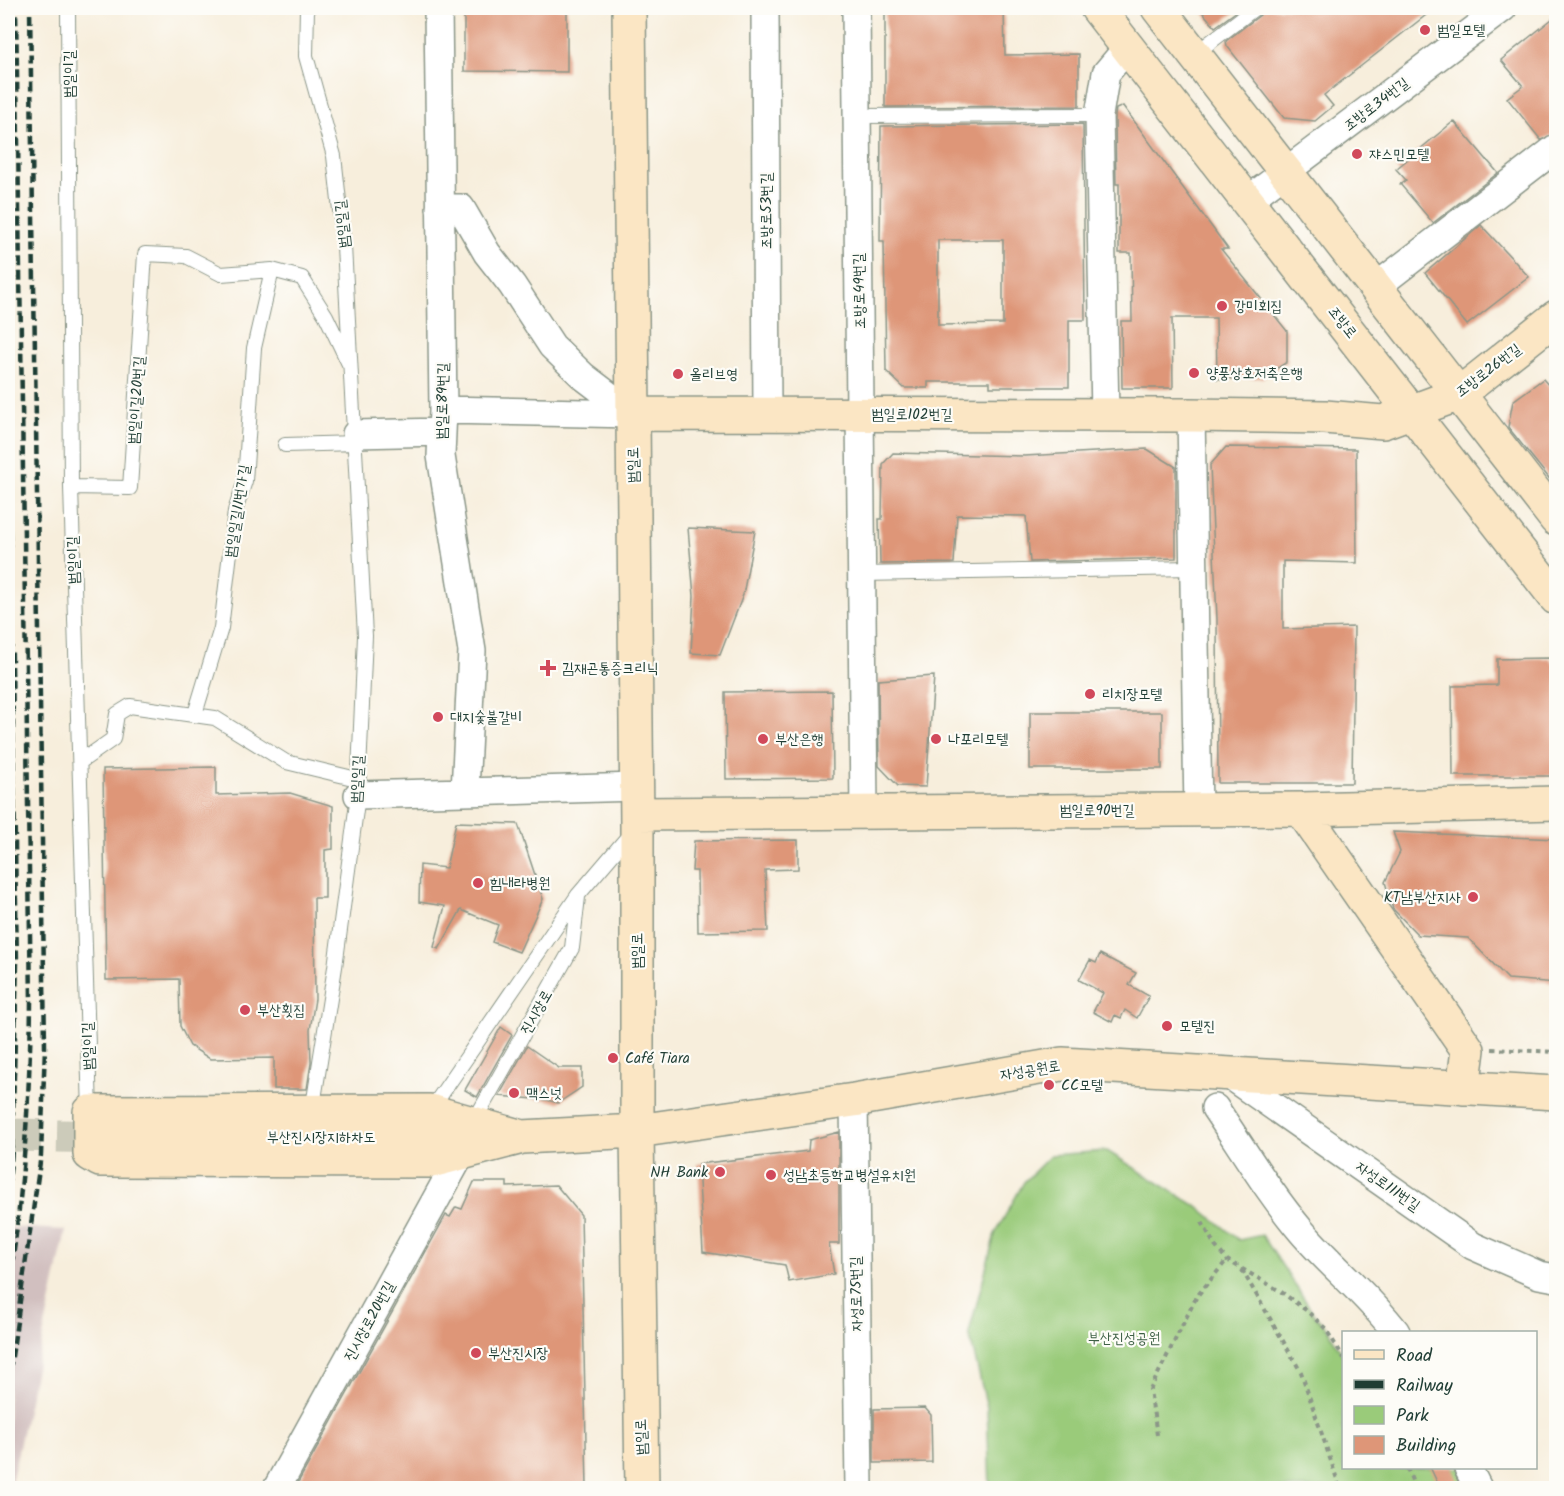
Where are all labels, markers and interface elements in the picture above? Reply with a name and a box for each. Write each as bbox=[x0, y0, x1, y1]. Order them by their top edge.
place label: 범일모텔 bbox=[1437, 19, 1485, 43]
marker: 범일모텔 bbox=[1418, 23, 1432, 37]
street label: 범일이길 bbox=[58, 50, 82, 98]
street label: 조방로34번길 bbox=[1339, 72, 1415, 138]
place label: 쟈스민모텔 bbox=[1369, 143, 1429, 167]
marker: 쟈스민모텔 bbox=[1350, 147, 1364, 161]
street label: 조방로53번길 bbox=[755, 173, 779, 249]
street label: 범일일길 bbox=[329, 199, 357, 249]
street label: 조방로49번길 bbox=[847, 253, 873, 329]
place label: 강미회집 bbox=[1234, 295, 1282, 319]
marker: 강미회집 bbox=[1215, 299, 1229, 313]
street label: 조방로 bbox=[1322, 301, 1363, 344]
street label: 조방로26번길 bbox=[1450, 338, 1527, 404]
street label: 범일이길20번길 bbox=[122, 355, 152, 445]
street label: 범일로89번길 bbox=[430, 362, 456, 440]
place label: 양풍상호저축은행 bbox=[1206, 362, 1303, 386]
place label: 올리브영 bbox=[690, 363, 738, 387]
marker: 양풍상호저축은행 bbox=[1187, 366, 1201, 380]
marker: 올리브영 bbox=[671, 367, 685, 381]
street label: 범일로102번길 bbox=[871, 403, 953, 427]
street label: 범일로 bbox=[622, 447, 646, 483]
street label: 범일일길11번가길 bbox=[219, 463, 257, 559]
street label: 범일이길 bbox=[61, 535, 87, 585]
place label: 김재곤통증크리닉 bbox=[562, 657, 659, 681]
marker: 김재곤통증크리닉 bbox=[539, 659, 557, 677]
place label: 리치장모텔 bbox=[1102, 683, 1162, 707]
marker: 리치장모텔 bbox=[1083, 687, 1097, 701]
place label: 대지숯불갈비 bbox=[450, 706, 522, 730]
marker: 대지숯불갈비 bbox=[431, 710, 445, 724]
place label: 부산은행 bbox=[775, 728, 823, 752]
place label: 나포리모텔 bbox=[948, 728, 1008, 752]
marker: 부산은행 bbox=[756, 732, 770, 746]
marker: 나포리모텔 bbox=[929, 732, 943, 746]
street label: 범일일길 bbox=[345, 754, 371, 804]
street label: 범일로90번길 bbox=[1059, 799, 1135, 823]
place label: 힘내라병원 bbox=[490, 872, 550, 896]
marker: 힘내라병원 bbox=[471, 876, 485, 890]
place label: KT남부산지사 bbox=[1384, 886, 1461, 910]
marker: KT남부산지사 bbox=[1466, 890, 1480, 904]
street label: 범일로 bbox=[626, 933, 650, 969]
street label: 진시장로 bbox=[514, 986, 559, 1039]
place label: 부산횟집 bbox=[257, 999, 305, 1023]
marker: 부산횟집 bbox=[238, 1003, 252, 1017]
place label: 모텔진 bbox=[1179, 1015, 1215, 1039]
marker: 모텔진 bbox=[1160, 1019, 1174, 1033]
street label: 범일이길 bbox=[76, 1021, 102, 1071]
place label: Café Tiara bbox=[625, 1047, 690, 1071]
marker: Café Tiara bbox=[606, 1051, 620, 1065]
street label: 자성공원로 bbox=[998, 1054, 1062, 1088]
place label: CC모텔 bbox=[1061, 1074, 1103, 1098]
marker: CC모텔 bbox=[1042, 1078, 1056, 1092]
place label: 맥스넛 bbox=[526, 1082, 562, 1106]
marker: 맥스넛 bbox=[507, 1086, 521, 1100]
street label: 부산진시장지하차도 bbox=[267, 1126, 375, 1150]
street label: 자성로111번길 bbox=[1350, 1156, 1425, 1218]
place label: NH Bank bbox=[650, 1161, 709, 1185]
place label: 성남초등학교병설유치원 bbox=[783, 1164, 916, 1188]
marker: NH Bank bbox=[713, 1165, 727, 1179]
marker: 성남초등학교병설유치원 bbox=[764, 1168, 778, 1182]
street label: 자성로75번길 bbox=[844, 1256, 870, 1332]
street label: 진시장로20번길 bbox=[338, 1277, 402, 1366]
park label: 부산진성공원 bbox=[1088, 1327, 1160, 1351]
legend bbox=[1342, 1331, 1537, 1469]
place label: 부산진시장 bbox=[488, 1342, 548, 1366]
text: Road bbox=[1396, 1342, 1433, 1371]
marker: 부산진시장 bbox=[469, 1346, 483, 1360]
text: Railway bbox=[1396, 1372, 1453, 1401]
text: Park bbox=[1396, 1402, 1429, 1431]
street label: 범일로 bbox=[629, 1418, 655, 1455]
text: Building bbox=[1396, 1432, 1456, 1461]

